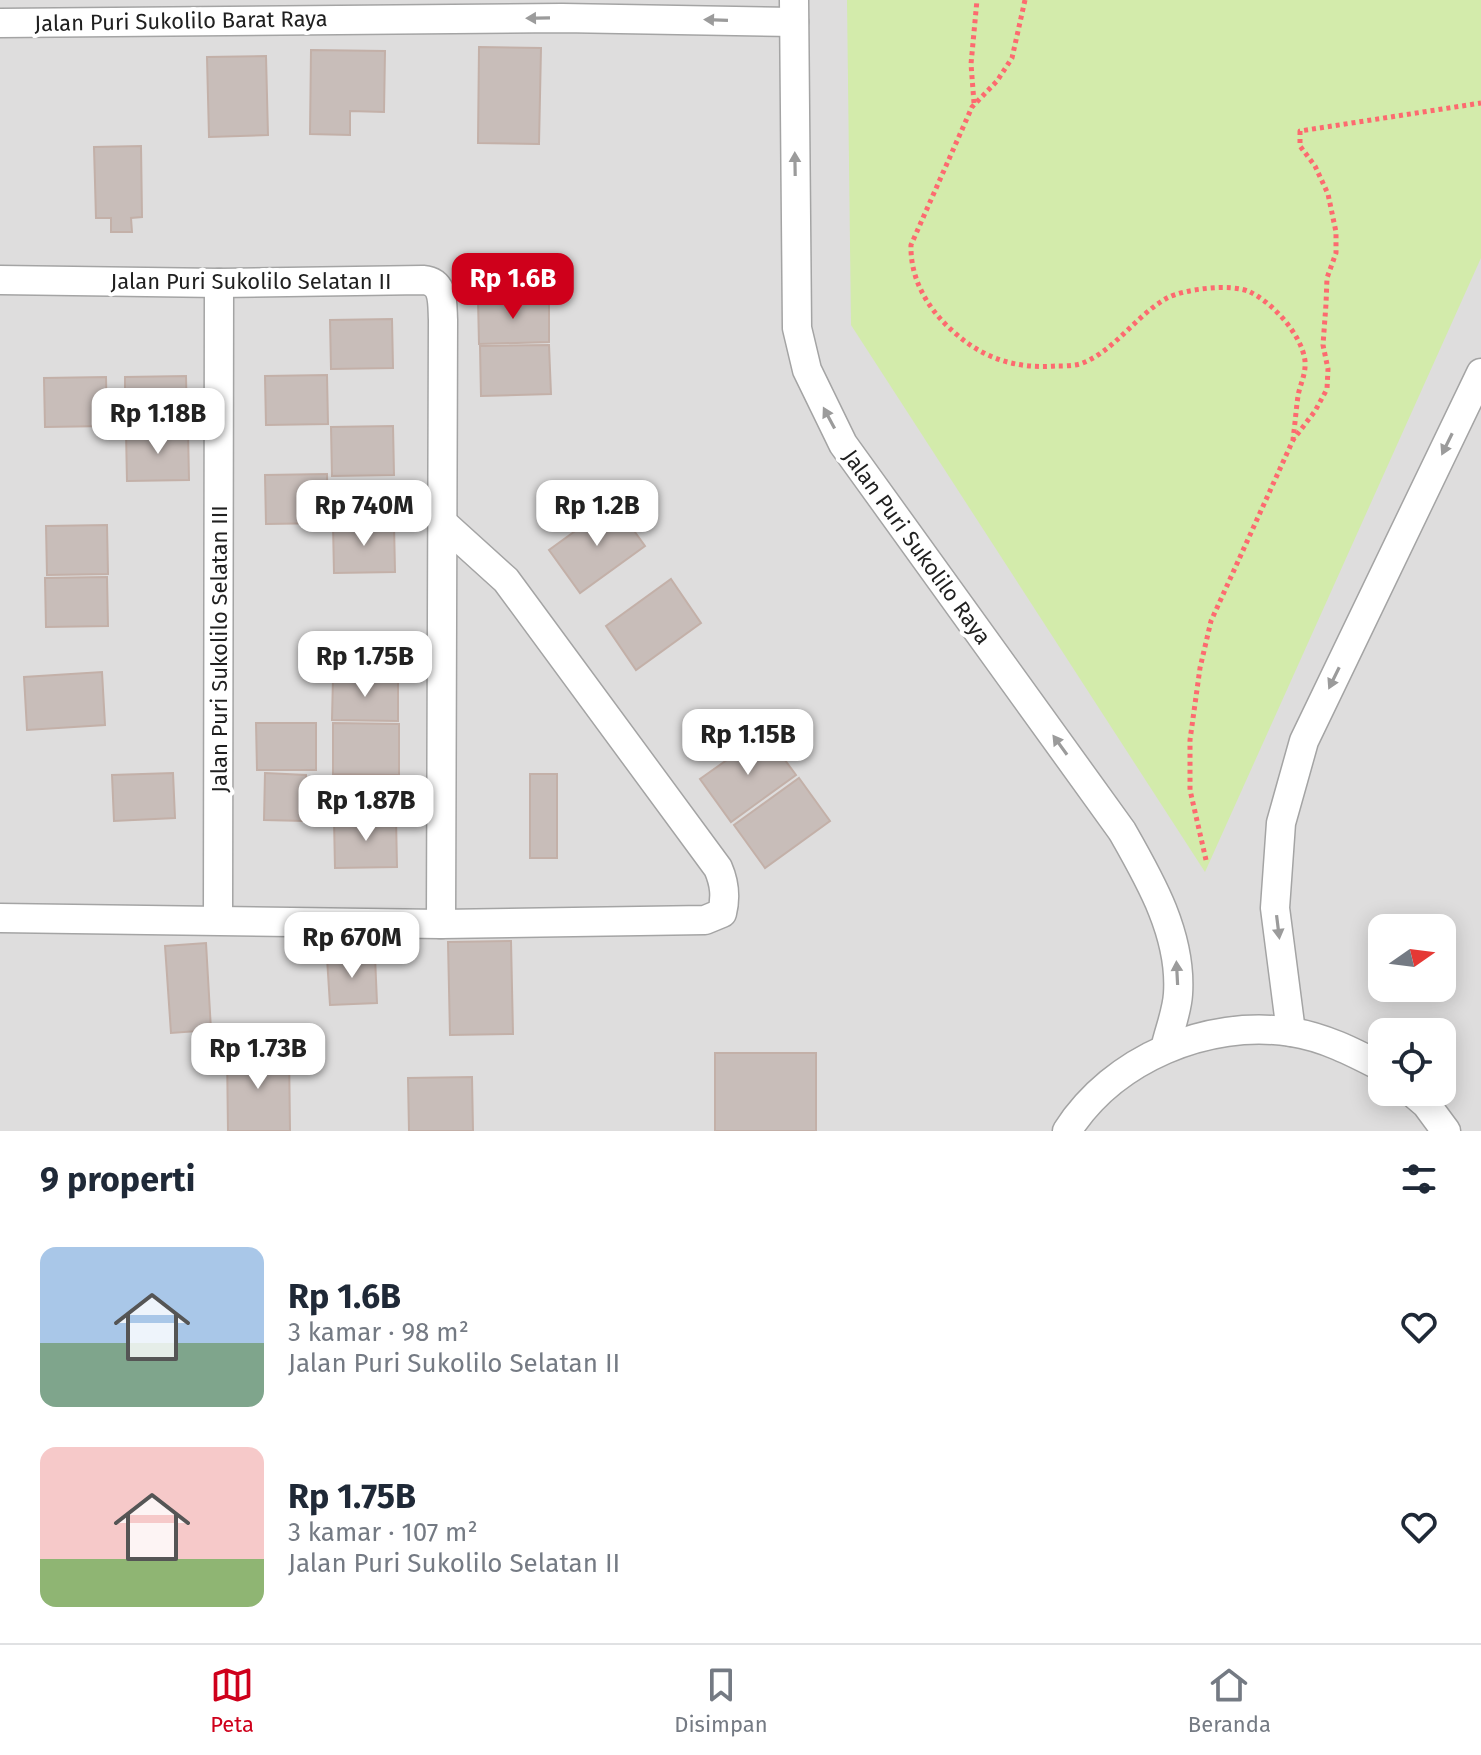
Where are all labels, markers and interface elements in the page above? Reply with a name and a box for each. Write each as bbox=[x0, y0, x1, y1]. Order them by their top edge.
street label: Jalan Puri Sukolilo Barat Raya bbox=[34, 5, 328, 37]
one-way arrow bbox=[525, 12, 550, 24]
one-way arrow bbox=[703, 13, 728, 26]
one-way arrow bbox=[789, 151, 801, 176]
pin: Rp 1.6B bbox=[439, 253, 587, 321]
text: Rp 1.6B bbox=[470, 263, 556, 294]
street label: Jalan Puri Sukolilo Selatan II bbox=[110, 268, 392, 295]
pin: Rp 1.18B bbox=[75, 388, 241, 456]
text: Rp 1.18B bbox=[110, 398, 206, 429]
one-way arrow bbox=[822, 407, 836, 430]
one-way arrow bbox=[1440, 432, 1454, 455]
street label: Jalan Puri Sukolilo Raya bbox=[837, 444, 997, 650]
pin: Rp 740M bbox=[290, 480, 438, 548]
pin: Rp 1.2B bbox=[523, 480, 671, 548]
text: Rp 740M bbox=[314, 490, 414, 521]
text: Rp 1.2B bbox=[554, 490, 640, 521]
street label: Jalan Puri Sukolilo Selatan III bbox=[206, 505, 233, 793]
pin: Rp 1.75B bbox=[282, 631, 448, 699]
text: Rp 1.75B bbox=[316, 641, 414, 672]
one-way arrow bbox=[1327, 666, 1341, 689]
pin: Rp 1.15B bbox=[665, 709, 831, 777]
text: Rp 1.15B bbox=[700, 719, 796, 750]
one-way arrow bbox=[1053, 734, 1068, 755]
pin: Rp 1.87B bbox=[283, 775, 449, 843]
text: Rp 1.87B bbox=[317, 785, 415, 816]
pin: Rp 670M bbox=[278, 912, 426, 980]
north arrow bbox=[1368, 914, 1456, 1002]
map controls bbox=[1368, 914, 1456, 1106]
one-way arrow bbox=[1272, 915, 1285, 940]
text: Rp 670M bbox=[302, 922, 402, 953]
one-way arrow bbox=[1170, 960, 1183, 985]
button: locate bbox=[1368, 1018, 1456, 1106]
pin: Rp 1.73B bbox=[175, 1023, 341, 1091]
text: Rp 1.73B bbox=[209, 1033, 307, 1064]
icon: filters bbox=[1397, 1157, 1441, 1201]
text: 9 properti bbox=[40, 1159, 195, 1200]
text: Rp 1.6B bbox=[288, 1276, 401, 1317]
icon: home bbox=[104, 1279, 200, 1375]
icon: heart bbox=[1397, 1305, 1441, 1349]
text: 3 kamar · 98 m² bbox=[288, 1317, 469, 1348]
text: Jalan Puri Sukolilo Selatan II bbox=[288, 1348, 620, 1379]
text: Rp 1.75B bbox=[288, 1476, 416, 1517]
icon: home bbox=[104, 1479, 200, 1575]
icon: heart bbox=[1397, 1505, 1441, 1549]
text: 3 kamar · 107 m² bbox=[288, 1517, 478, 1548]
text: Jalan Puri Sukolilo Selatan II bbox=[288, 1548, 620, 1579]
tab: Peta bbox=[210, 1663, 254, 1738]
tab: Disimpan bbox=[674, 1663, 768, 1738]
tab: Beranda bbox=[1188, 1663, 1271, 1738]

